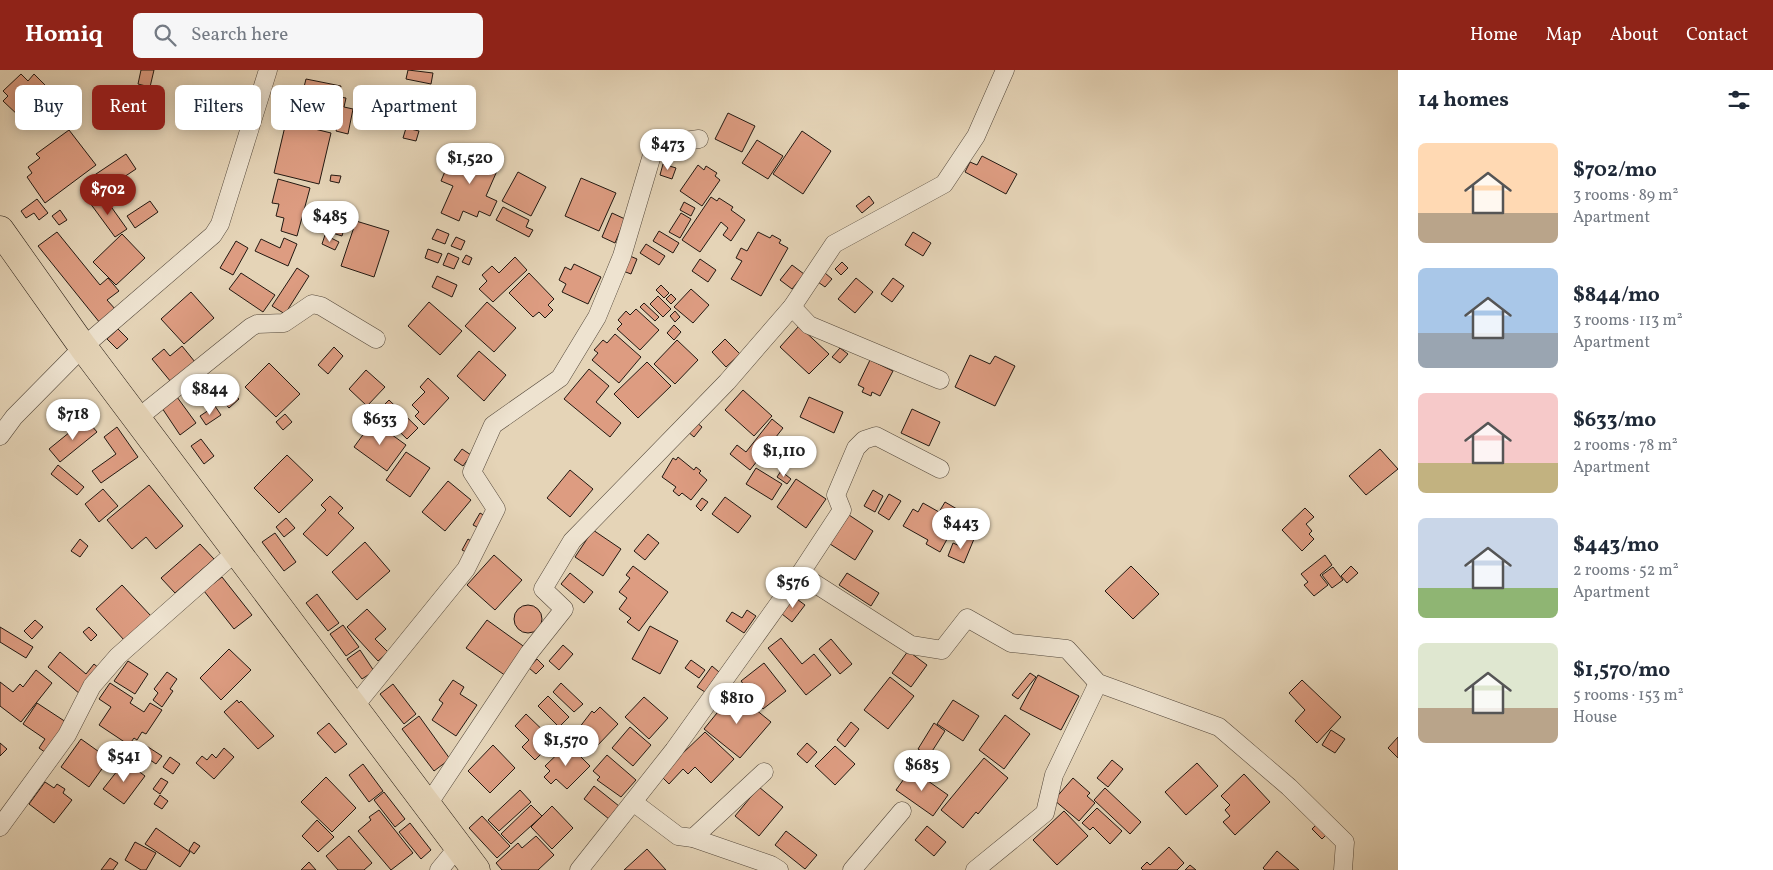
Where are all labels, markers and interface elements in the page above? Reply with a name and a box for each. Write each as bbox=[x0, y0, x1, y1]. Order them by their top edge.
search box bbox=[133, 13, 483, 58]
text: Homiq bbox=[25, 18, 103, 52]
icon: search bbox=[151, 21, 179, 49]
text: Search here bbox=[191, 22, 288, 48]
text: Home bbox=[1470, 23, 1518, 48]
text: Map bbox=[1546, 23, 1582, 48]
text: About bbox=[1610, 23, 1658, 48]
text: Contact bbox=[1686, 23, 1748, 48]
chip: Buy bbox=[15, 85, 82, 130]
chip: Rent bbox=[92, 85, 165, 130]
chip: Filters bbox=[175, 85, 261, 130]
chip: New bbox=[271, 85, 343, 130]
chip: Apartment bbox=[353, 85, 476, 130]
text: 14 homes bbox=[1418, 86, 1509, 115]
icon: filters bbox=[1725, 86, 1753, 114]
pin: $473 bbox=[638, 128, 698, 171]
text: $473 bbox=[651, 134, 685, 156]
pin: $1,520 bbox=[429, 142, 511, 185]
text: $1,520 bbox=[447, 148, 493, 170]
text: $702/mo bbox=[1573, 156, 1657, 185]
icon: home bbox=[1458, 163, 1518, 223]
pin: $702 bbox=[78, 174, 138, 216]
text: $702 bbox=[91, 179, 125, 201]
text: 3 rooms · 89 m² bbox=[1573, 185, 1678, 207]
pin: $485 bbox=[300, 200, 360, 243]
text: $485 bbox=[313, 206, 347, 228]
text: Apartment bbox=[1573, 207, 1650, 229]
text: $844/mo bbox=[1573, 281, 1660, 310]
icon: home bbox=[1458, 288, 1518, 348]
text: 3 rooms · 113 m² bbox=[1573, 310, 1683, 332]
text: Apartment bbox=[1573, 332, 1650, 354]
pin: $844 bbox=[180, 374, 240, 416]
text: $844 bbox=[192, 379, 228, 401]
pin: $718 bbox=[43, 398, 103, 441]
text: $718 bbox=[57, 404, 89, 426]
pin: $633 bbox=[350, 404, 410, 446]
text: $633/mo bbox=[1573, 406, 1656, 435]
text: $633 bbox=[363, 409, 397, 431]
icon: home bbox=[1458, 413, 1518, 473]
text: 2 rooms · 78 m² bbox=[1573, 435, 1678, 457]
pin: $1,110 bbox=[743, 436, 825, 478]
text: $1,110 bbox=[763, 441, 805, 463]
text: Apartment bbox=[1573, 457, 1650, 479]
pin: $443 bbox=[931, 508, 991, 550]
text: $443 bbox=[943, 513, 979, 535]
text: $443/mo bbox=[1573, 531, 1659, 560]
icon: home bbox=[1458, 538, 1518, 598]
text: 2 rooms · 52 m² bbox=[1573, 560, 1679, 582]
pin: $576 bbox=[763, 566, 823, 609]
text: $576 bbox=[777, 572, 809, 594]
text: Apartment bbox=[1573, 582, 1650, 604]
text: $1,570/mo bbox=[1573, 656, 1670, 685]
icon: home bbox=[1458, 663, 1518, 723]
pin: $810 bbox=[707, 682, 767, 725]
text: 5 rooms · 153 m² bbox=[1573, 685, 1684, 707]
text: $810 bbox=[720, 688, 754, 710]
text: House bbox=[1573, 707, 1617, 729]
pin: $1,570 bbox=[525, 724, 607, 767]
text: $1,570 bbox=[544, 730, 588, 752]
pin: $541 bbox=[94, 740, 154, 783]
text: $541 bbox=[108, 746, 140, 768]
pin: $685 bbox=[892, 750, 952, 792]
text: $685 bbox=[905, 755, 939, 777]

